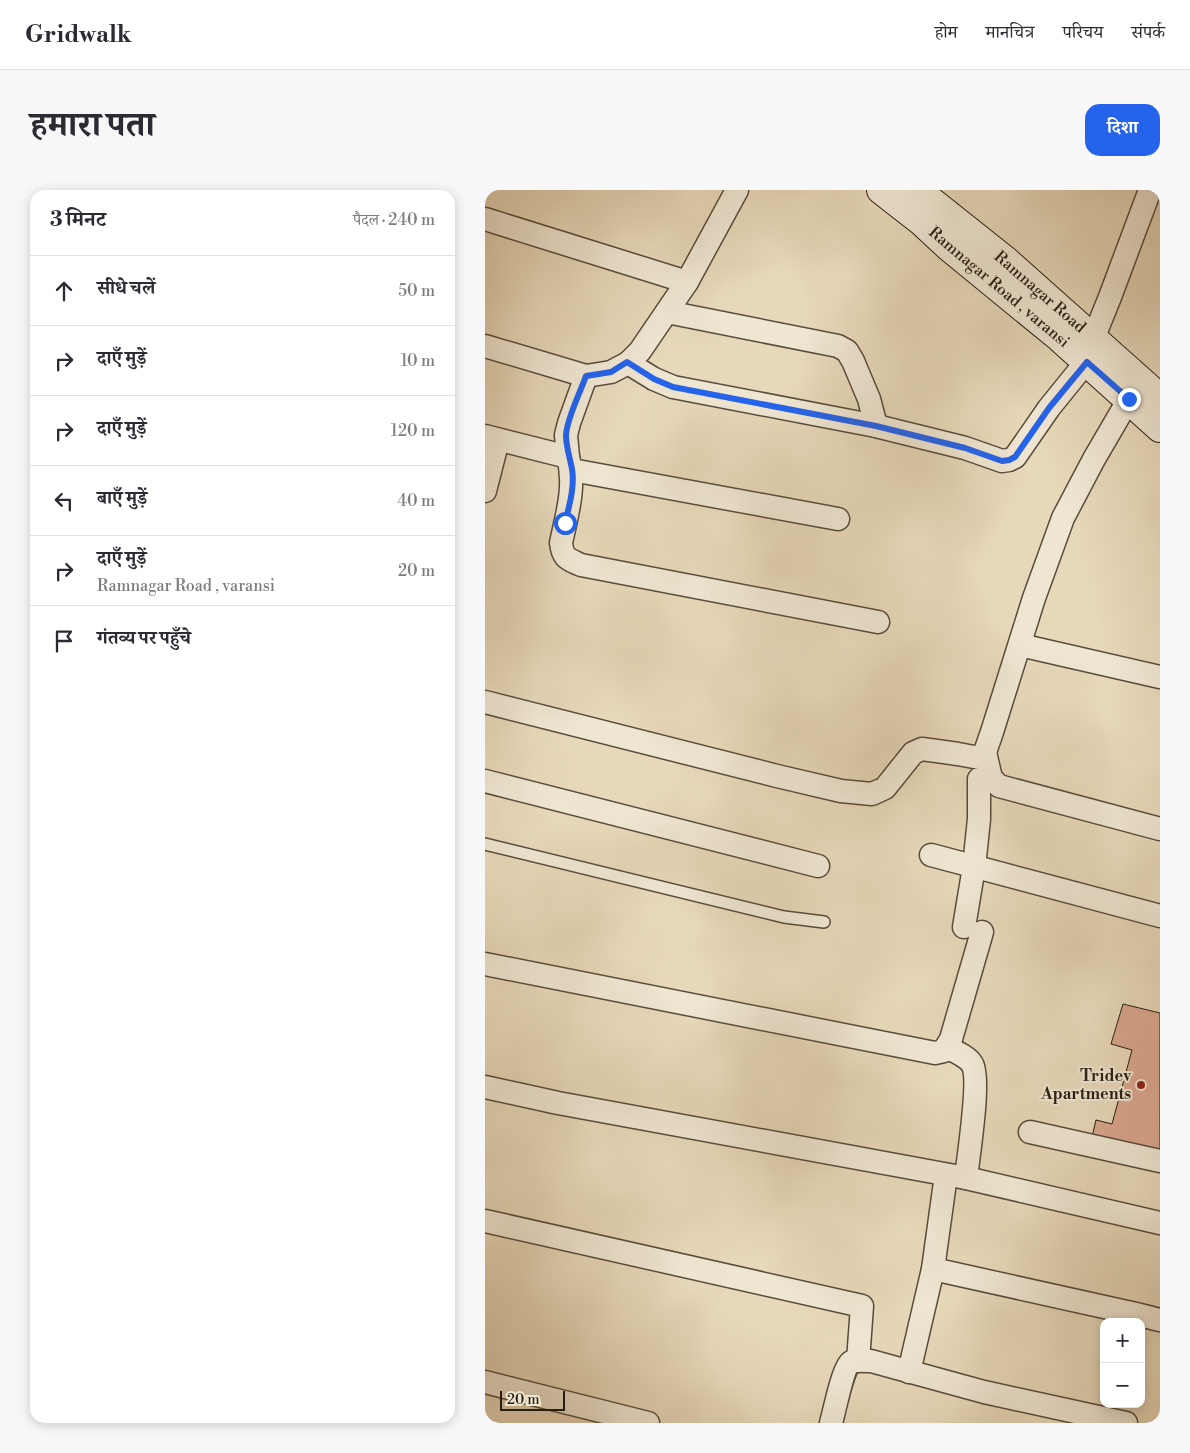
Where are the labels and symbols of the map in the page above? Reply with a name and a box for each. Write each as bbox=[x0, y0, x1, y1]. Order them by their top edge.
street label: Ramnagar Road , varansi bbox=[925, 222, 1073, 352]
street label: Ramnagar Road bbox=[990, 247, 1090, 337]
route end bbox=[1118, 388, 1141, 411]
route start bbox=[554, 512, 577, 535]
place label: Tridev Apartments bbox=[1040, 1066, 1132, 1104]
marker: Tridev Apartments bbox=[1135, 1079, 1147, 1091]
scale bar bbox=[500, 1388, 565, 1411]

